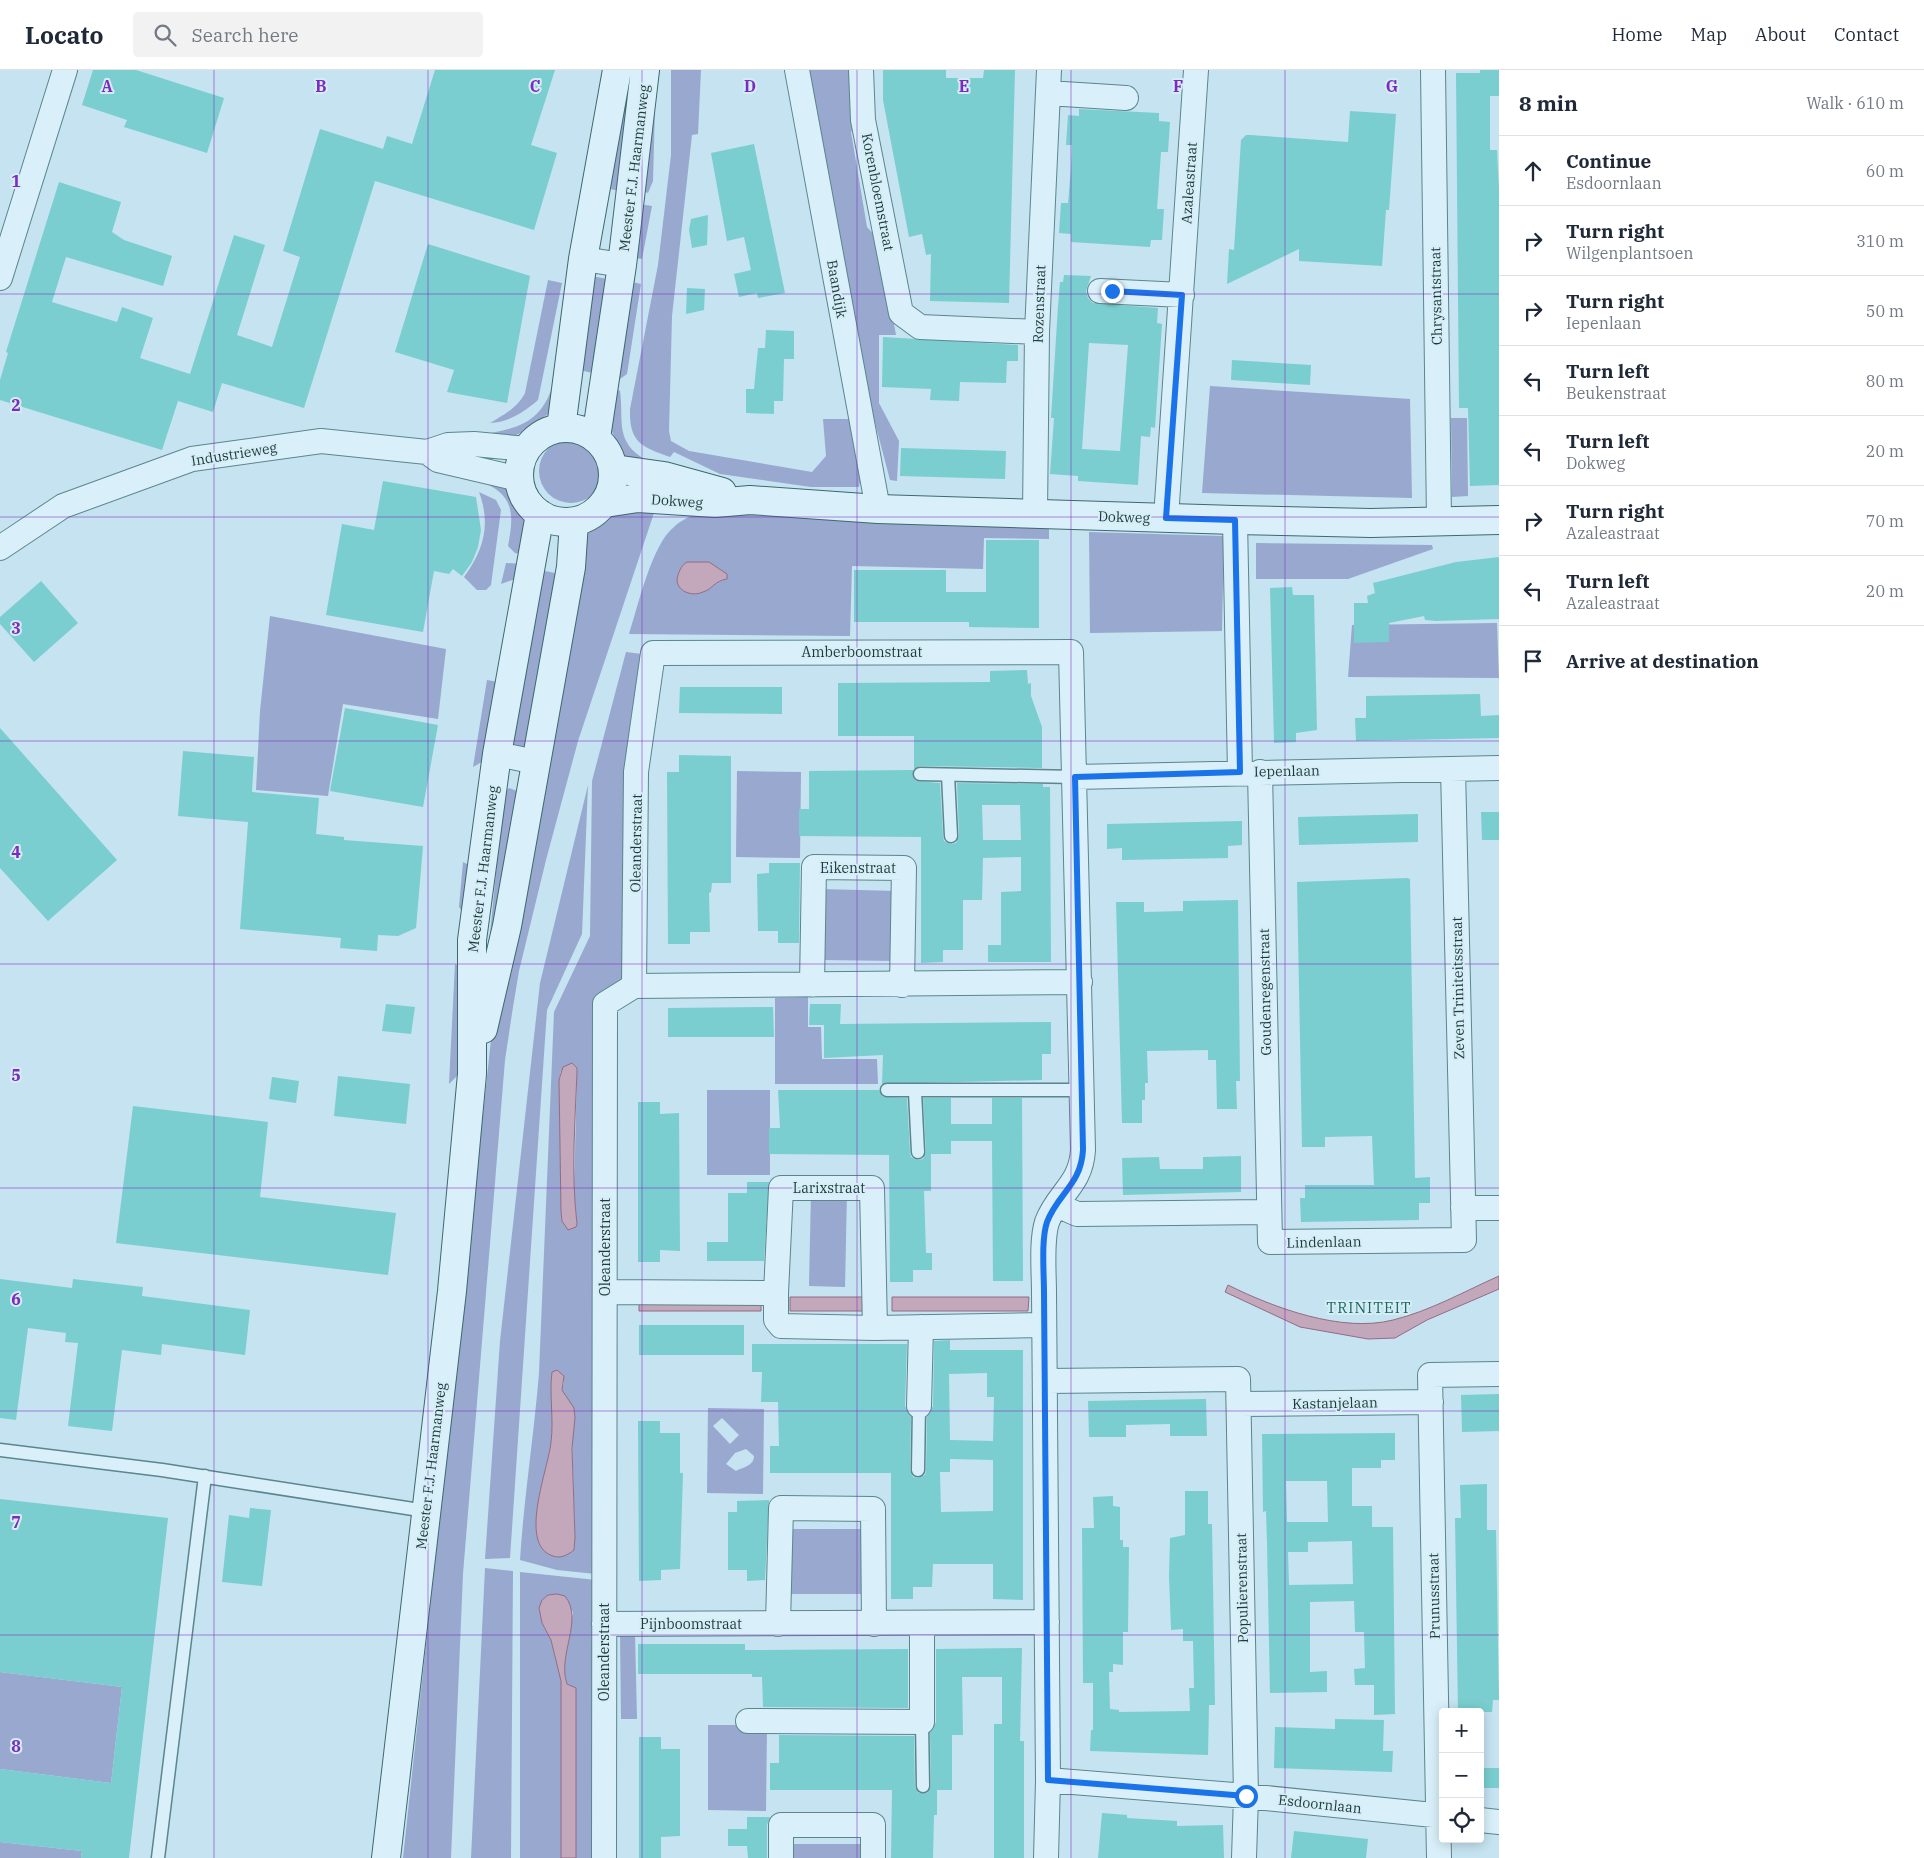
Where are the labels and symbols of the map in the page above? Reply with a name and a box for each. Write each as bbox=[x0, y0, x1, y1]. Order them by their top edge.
text: A bbox=[101, 76, 113, 96]
text: B bbox=[315, 76, 327, 96]
text: C bbox=[530, 76, 540, 96]
text: D bbox=[744, 76, 756, 96]
text: E bbox=[959, 76, 969, 96]
text: F bbox=[1173, 76, 1183, 96]
text: G bbox=[1386, 76, 1398, 96]
street label: Meester F.J. Haarmanweg bbox=[615, 83, 653, 252]
street label: Korenbloemstraat bbox=[858, 132, 898, 252]
street label: Azaleastraat bbox=[1177, 141, 1201, 225]
text: 1 bbox=[11, 171, 21, 191]
street label: Chrysantstraat bbox=[1426, 247, 1446, 345]
street label: Baandijk bbox=[823, 258, 851, 320]
street label: Rozenstraat bbox=[1029, 264, 1049, 343]
route end bbox=[1101, 280, 1124, 303]
text: 2 bbox=[11, 395, 21, 415]
street label: Industrieweg bbox=[190, 438, 279, 470]
street label: Dokweg bbox=[651, 490, 704, 512]
street label: Dokweg bbox=[1098, 507, 1151, 527]
text: 3 bbox=[11, 618, 21, 638]
street label: Amberboomstraat bbox=[802, 643, 923, 661]
street label: Iepenlaan bbox=[1254, 761, 1320, 781]
street label: Meester F.J. Haarmanweg bbox=[464, 784, 502, 953]
street label: Oleanderstraat bbox=[626, 793, 646, 892]
text: 4 bbox=[11, 842, 21, 862]
street label: Eikenstraat bbox=[820, 859, 896, 877]
street label: Zeven Triniteitsstraat bbox=[1448, 916, 1468, 1060]
street label: Goudenregenstraat bbox=[1255, 928, 1275, 1056]
text: 5 bbox=[11, 1065, 21, 1085]
street label: Larixstraat bbox=[793, 1179, 865, 1197]
street label: Oleanderstraat bbox=[596, 1198, 614, 1296]
street label: Lindenlaan bbox=[1286, 1232, 1362, 1252]
text: 6 bbox=[11, 1289, 21, 1309]
district label: TRINITEIT bbox=[1326, 1298, 1412, 1317]
street label: Meester F.J. Haarmanweg bbox=[412, 1381, 450, 1550]
street label: Kastanjelaan bbox=[1292, 1393, 1378, 1413]
text: 7 bbox=[11, 1512, 21, 1532]
street label: Populierenstraat bbox=[1232, 1533, 1252, 1643]
street label: Prunusstraat bbox=[1424, 1553, 1444, 1639]
street label: Oleanderstraat bbox=[595, 1603, 613, 1701]
street label: Pijnboomstraat bbox=[640, 1615, 742, 1633]
text: 8 bbox=[11, 1736, 21, 1756]
route start bbox=[1235, 1785, 1258, 1808]
street label: Esdoornlaan bbox=[1277, 1791, 1363, 1817]

